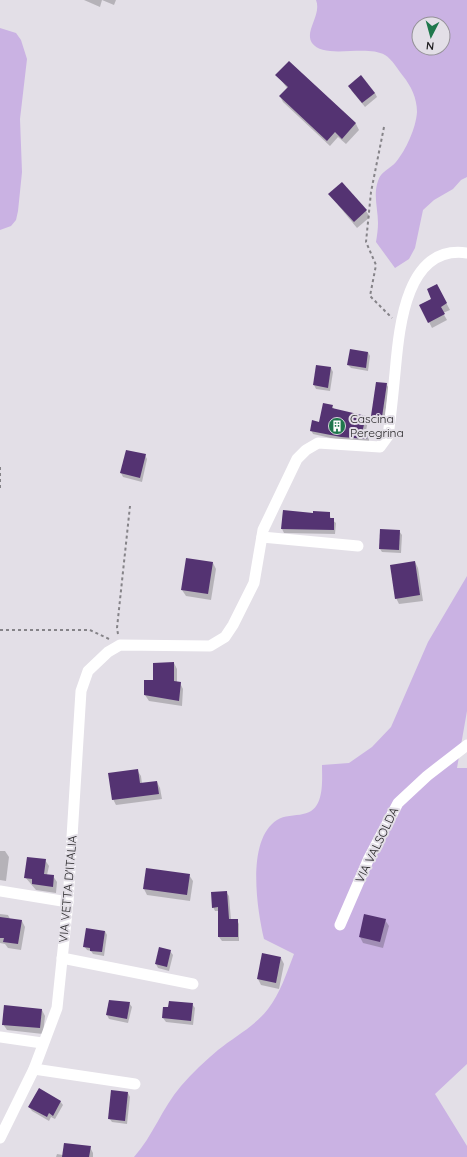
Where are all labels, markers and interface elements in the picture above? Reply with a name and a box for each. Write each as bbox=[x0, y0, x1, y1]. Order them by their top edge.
north arrow bbox=[411, 16, 451, 56]
text: N bbox=[425, 39, 435, 53]
place label: Cascina Peregrina bbox=[350, 411, 404, 440]
building icon: Cascina Peregrina bbox=[327, 416, 347, 436]
street label: VIA VALSOLDA bbox=[352, 804, 401, 885]
street label: VIA VETTA D'ITALIA bbox=[55, 834, 80, 943]

